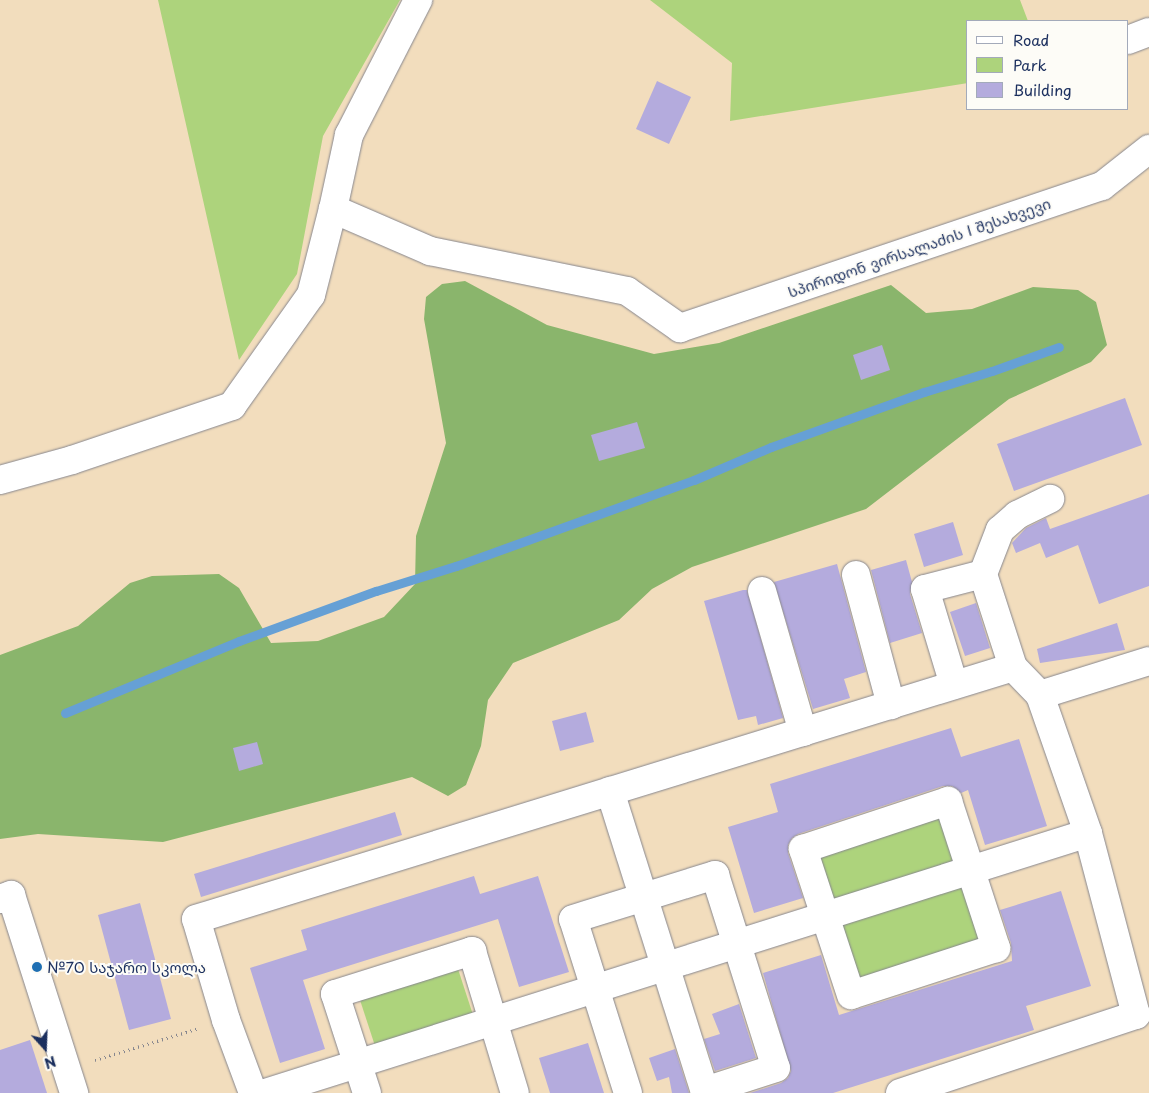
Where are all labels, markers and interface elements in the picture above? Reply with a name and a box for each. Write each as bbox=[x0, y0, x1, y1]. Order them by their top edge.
legend bbox=[966, 20, 1129, 110]
text: Road bbox=[1013, 28, 1049, 51]
text: Park bbox=[1013, 53, 1047, 76]
text: Building bbox=[1013, 78, 1072, 101]
street label: სპირიდონ ვირსალაძის I შესახვევი bbox=[785, 193, 1053, 301]
place label: №70 საჯარო სკოლა bbox=[47, 958, 206, 976]
marker: №70 საჯარო სკოლა bbox=[31, 961, 43, 973]
north arrow bbox=[20, 1023, 70, 1073]
text: N bbox=[41, 1051, 59, 1074]

